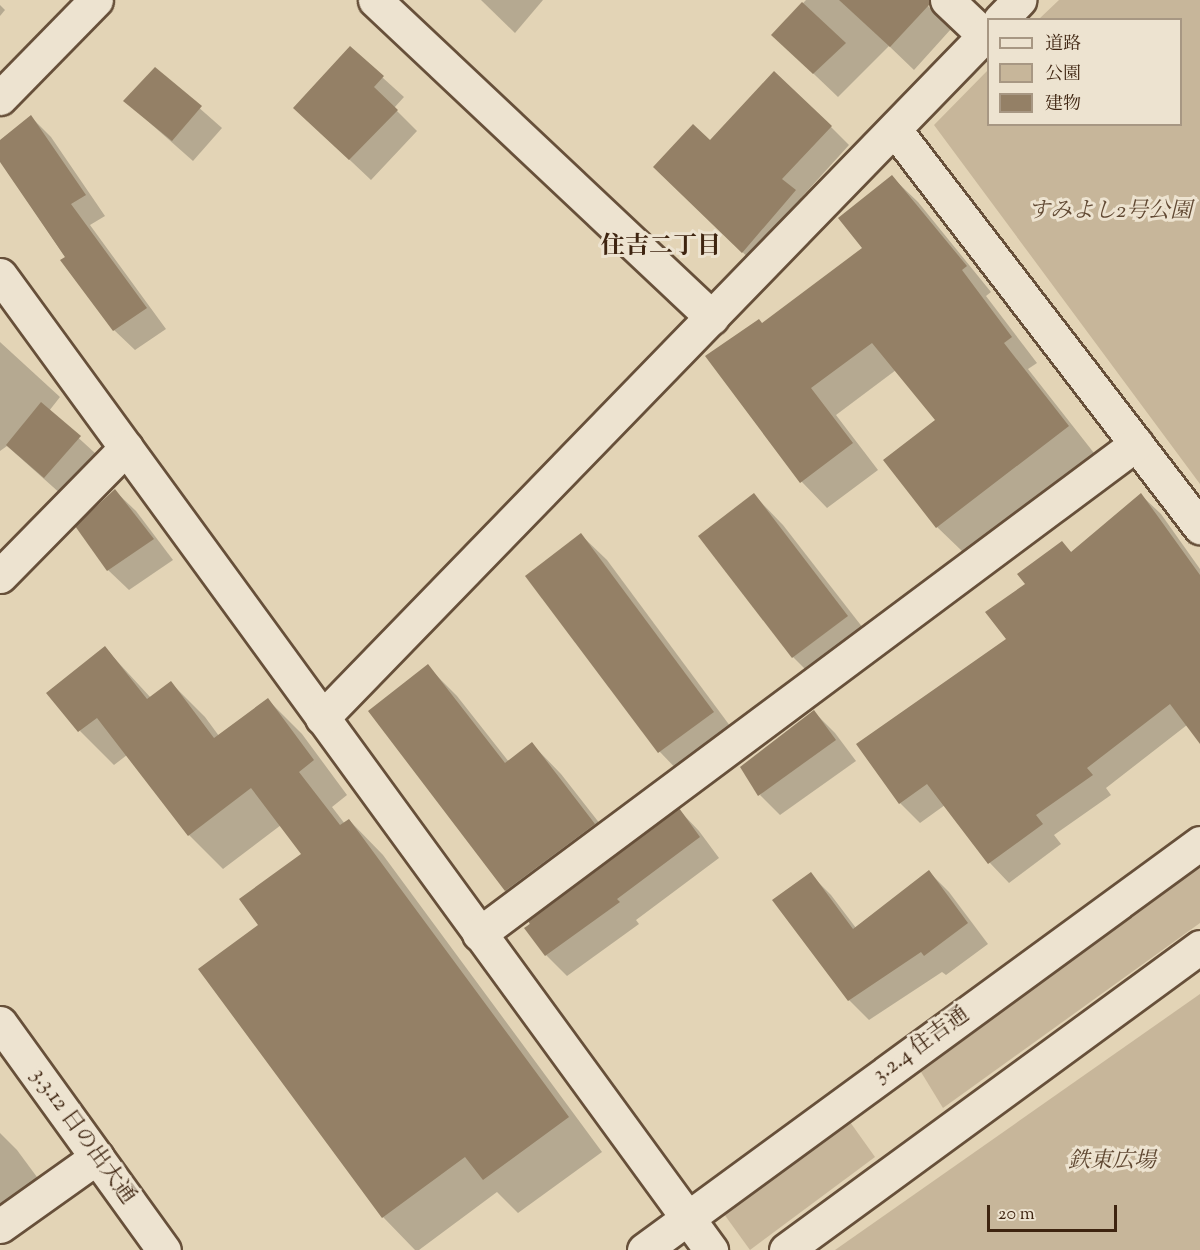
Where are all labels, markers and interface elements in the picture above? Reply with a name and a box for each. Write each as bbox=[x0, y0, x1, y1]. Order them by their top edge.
legend bbox=[987, 18, 1182, 126]
text: 道路 bbox=[1045, 32, 1081, 58]
text: 公園 bbox=[1045, 62, 1081, 88]
text: 建物 bbox=[1045, 92, 1081, 118]
park label: すみよし2号公園 bbox=[1028, 200, 1192, 226]
district label: 住吉二丁目 bbox=[601, 234, 721, 262]
street label: 3.2.4 住吉通 bbox=[869, 1002, 975, 1090]
street label: 3.3.12 日の出大通 bbox=[24, 1064, 140, 1210]
park label: 鉄東広場 bbox=[1068, 1150, 1156, 1176]
scale bar bbox=[990, 1193, 1120, 1231]
text: 20 m bbox=[998, 1202, 1035, 1228]

